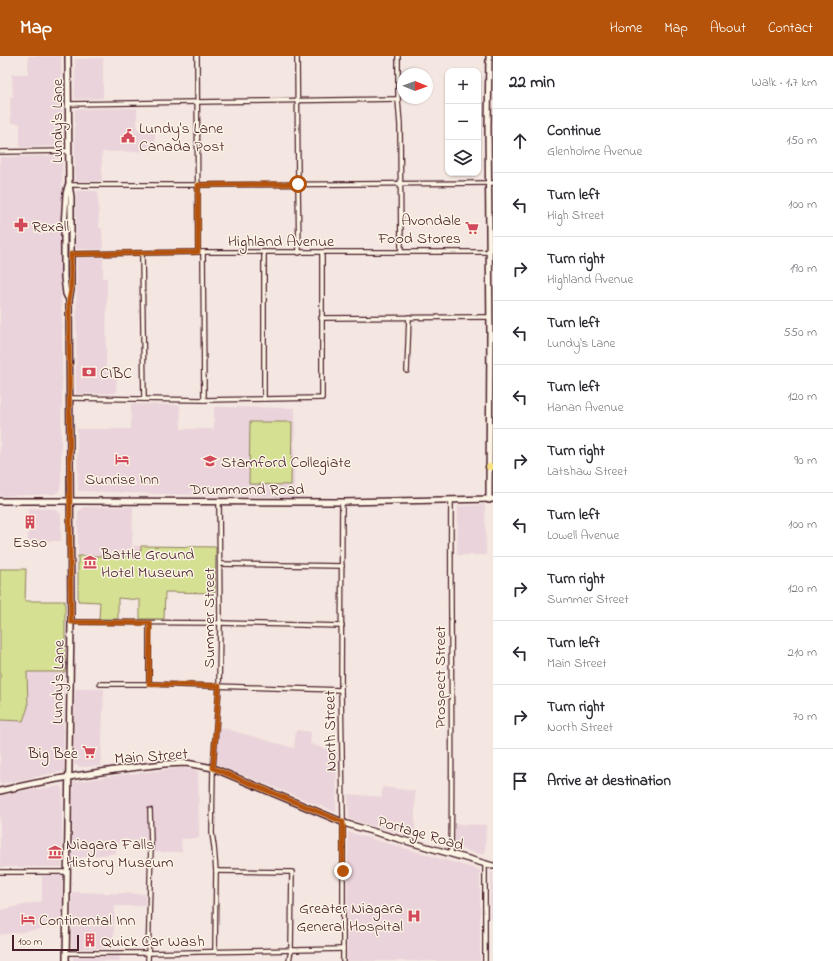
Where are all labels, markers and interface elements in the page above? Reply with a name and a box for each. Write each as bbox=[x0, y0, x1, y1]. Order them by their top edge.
text: Map bbox=[20, 15, 52, 42]
text: Home bbox=[610, 18, 642, 39]
text: Map bbox=[664, 18, 688, 39]
text: About bbox=[710, 18, 746, 39]
text: Contact bbox=[768, 18, 813, 39]
north arrow bbox=[397, 68, 433, 104]
map controls bbox=[445, 68, 481, 176]
button: + bbox=[445, 68, 481, 104]
text: 22 min bbox=[509, 70, 555, 95]
text: Walk · 1.7 km bbox=[752, 73, 817, 92]
street label: Lundy's Lane bbox=[46, 78, 70, 163]
button: − bbox=[445, 104, 481, 140]
place label: Lundy's Lane Canada Post bbox=[139, 117, 225, 159]
text: Continue bbox=[547, 120, 601, 142]
public building icon: Lundy's Lane Canada Post bbox=[120, 128, 136, 144]
icon: ahead bbox=[509, 130, 531, 152]
text: 150 m bbox=[786, 131, 817, 150]
button: layers bbox=[445, 140, 481, 176]
text: Glenholme Avenue bbox=[547, 142, 642, 161]
route start bbox=[289, 175, 307, 193]
text: Turn left bbox=[547, 184, 600, 206]
icon: left bbox=[509, 194, 531, 216]
text: 100 m bbox=[788, 195, 817, 214]
text: High Street bbox=[547, 206, 604, 225]
place label: Avondale Food Stores bbox=[377, 209, 462, 251]
place label: Rexall bbox=[32, 215, 70, 239]
pharmacy icon: Rexall bbox=[13, 217, 29, 233]
supermarket icon: Avondale Food Stores bbox=[464, 220, 480, 236]
street label: Highland Avenue bbox=[228, 230, 335, 254]
text: Turn right bbox=[547, 248, 605, 270]
icon: right bbox=[509, 258, 531, 280]
text: 190 m bbox=[790, 259, 817, 278]
text: Highland Avenue bbox=[547, 270, 633, 289]
text: Turn left bbox=[547, 312, 600, 334]
icon: left bbox=[509, 322, 531, 344]
text: 550 m bbox=[783, 323, 817, 342]
text: Lundy's Lane bbox=[547, 334, 615, 353]
place label: CIBC bbox=[100, 362, 132, 386]
bank icon: CIBC bbox=[81, 364, 97, 380]
text: Turn left bbox=[547, 376, 600, 398]
icon: left bbox=[509, 386, 531, 408]
text: 120 m bbox=[787, 387, 817, 406]
text: Hanan Avenue bbox=[547, 398, 624, 417]
text: Turn right bbox=[547, 440, 605, 462]
icon: right bbox=[509, 450, 531, 472]
hotel icon: Sunrise Inn bbox=[114, 451, 130, 467]
place label: Stamford Collegiate bbox=[221, 451, 352, 475]
text: 90 m bbox=[794, 451, 817, 470]
school or university icon: Stamford Collegiate bbox=[202, 453, 218, 469]
text: Latshaw Street bbox=[547, 462, 628, 481]
place label: Sunrise Inn bbox=[85, 468, 159, 492]
street label: Drummond Road bbox=[189, 478, 304, 502]
text: Turn left bbox=[547, 504, 600, 526]
building icon: Esso bbox=[22, 514, 38, 530]
icon: left bbox=[509, 514, 531, 536]
text: 100 m bbox=[788, 515, 817, 534]
text: Lowell Avenue bbox=[547, 526, 619, 545]
place label: Esso bbox=[13, 531, 47, 555]
place label: Battle Ground Hotel Museum bbox=[100, 543, 194, 585]
museum icon: Battle Ground Hotel Museum bbox=[82, 554, 98, 570]
street label: Summer Street bbox=[198, 567, 222, 668]
text: Turn right bbox=[547, 568, 605, 590]
icon: right bbox=[509, 578, 531, 600]
text: 120 m bbox=[787, 579, 817, 598]
text: Summer Street bbox=[547, 590, 629, 609]
street label: Prospect Street bbox=[429, 625, 453, 728]
text: Turn left bbox=[547, 632, 600, 654]
street label: Lundy's Lane bbox=[46, 639, 72, 724]
icon: left bbox=[509, 642, 531, 664]
text: 210 m bbox=[787, 643, 817, 662]
text: Main Street bbox=[547, 654, 607, 673]
street label: North Street bbox=[318, 689, 344, 772]
text: Turn right bbox=[547, 696, 605, 718]
icon: right bbox=[509, 706, 531, 728]
text: 70 m bbox=[793, 707, 817, 726]
text: North Street bbox=[547, 718, 613, 737]
place label: Big Bee bbox=[27, 742, 79, 766]
street label: Main Street bbox=[114, 742, 189, 772]
supermarket icon: Big Bee bbox=[81, 744, 97, 760]
icon: arrive bbox=[509, 770, 531, 792]
text: Arrive at destination bbox=[547, 770, 671, 792]
street label: Portage Road bbox=[374, 810, 466, 858]
place label: Niagara Falls History Museum bbox=[66, 833, 174, 875]
museum icon: Niagara Falls History Museum bbox=[47, 844, 63, 860]
route end bbox=[334, 862, 352, 880]
place label: Greater Niagara General Hospital bbox=[296, 897, 403, 939]
hospital icon: Greater Niagara General Hospital bbox=[406, 908, 422, 924]
place label: Continental Inn bbox=[39, 909, 136, 933]
hotel icon: Continental Inn bbox=[20, 911, 36, 927]
place label: Quick Car Wash bbox=[101, 930, 205, 954]
building icon: Quick Car Wash bbox=[82, 932, 98, 948]
scale bar bbox=[12, 933, 79, 952]
text: 100 m bbox=[18, 934, 42, 950]

